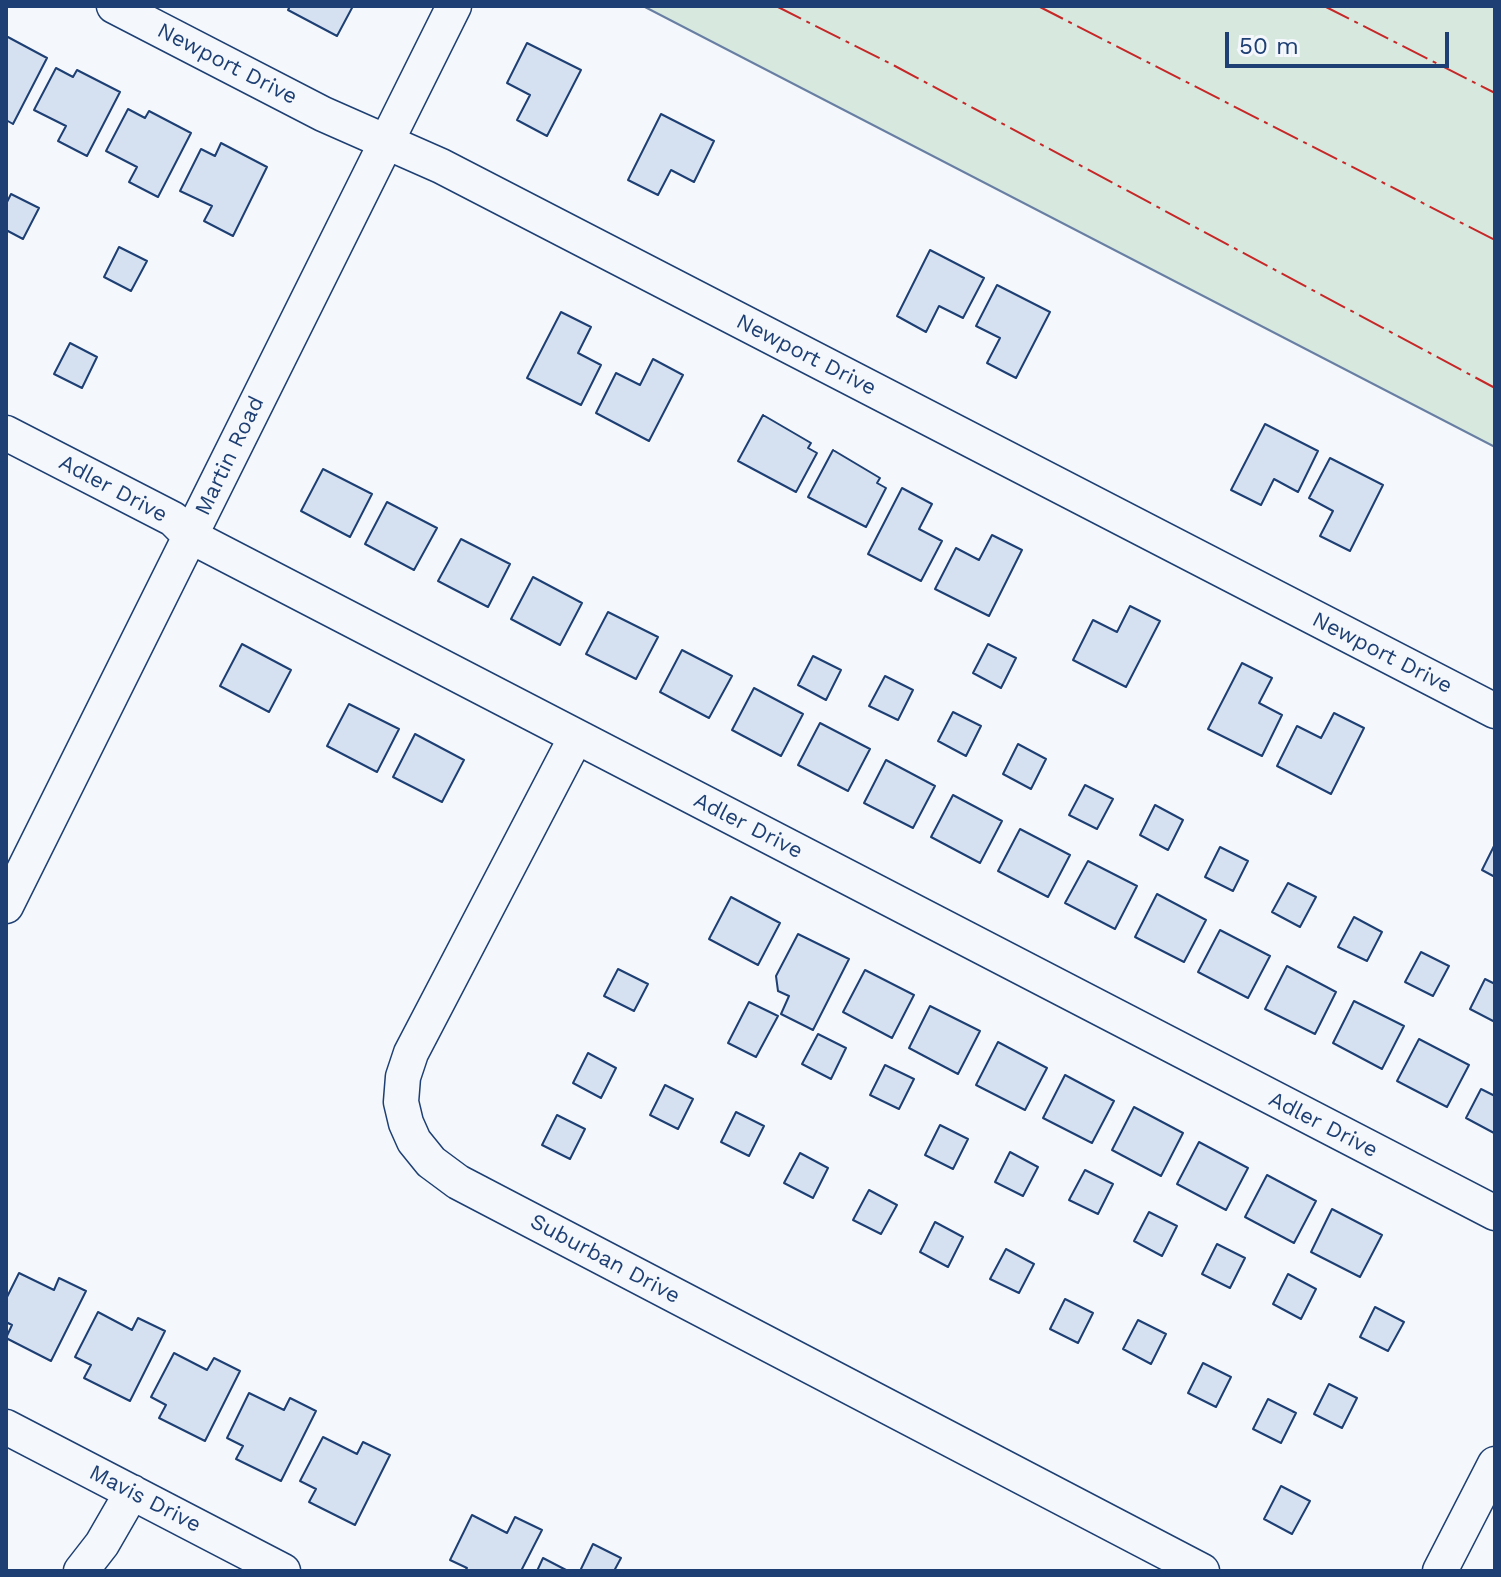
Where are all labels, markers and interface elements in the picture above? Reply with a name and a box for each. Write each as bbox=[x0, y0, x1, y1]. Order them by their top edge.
scale bar bbox=[1229, 16, 1453, 66]
street label: Newport Drive bbox=[153, 17, 301, 111]
text: 50 m bbox=[1239, 32, 1299, 60]
street label: Newport Drive bbox=[732, 308, 880, 402]
street label: Martin Road bbox=[190, 392, 270, 520]
street label: Adler Drive bbox=[54, 449, 172, 529]
street label: Newport Drive bbox=[1308, 606, 1456, 700]
street label: Adler Drive bbox=[689, 787, 807, 865]
street label: Adler Drive bbox=[1264, 1086, 1382, 1164]
street label: Suburban Drive bbox=[526, 1208, 684, 1310]
street label: Mavis Drive bbox=[85, 1460, 205, 1538]

